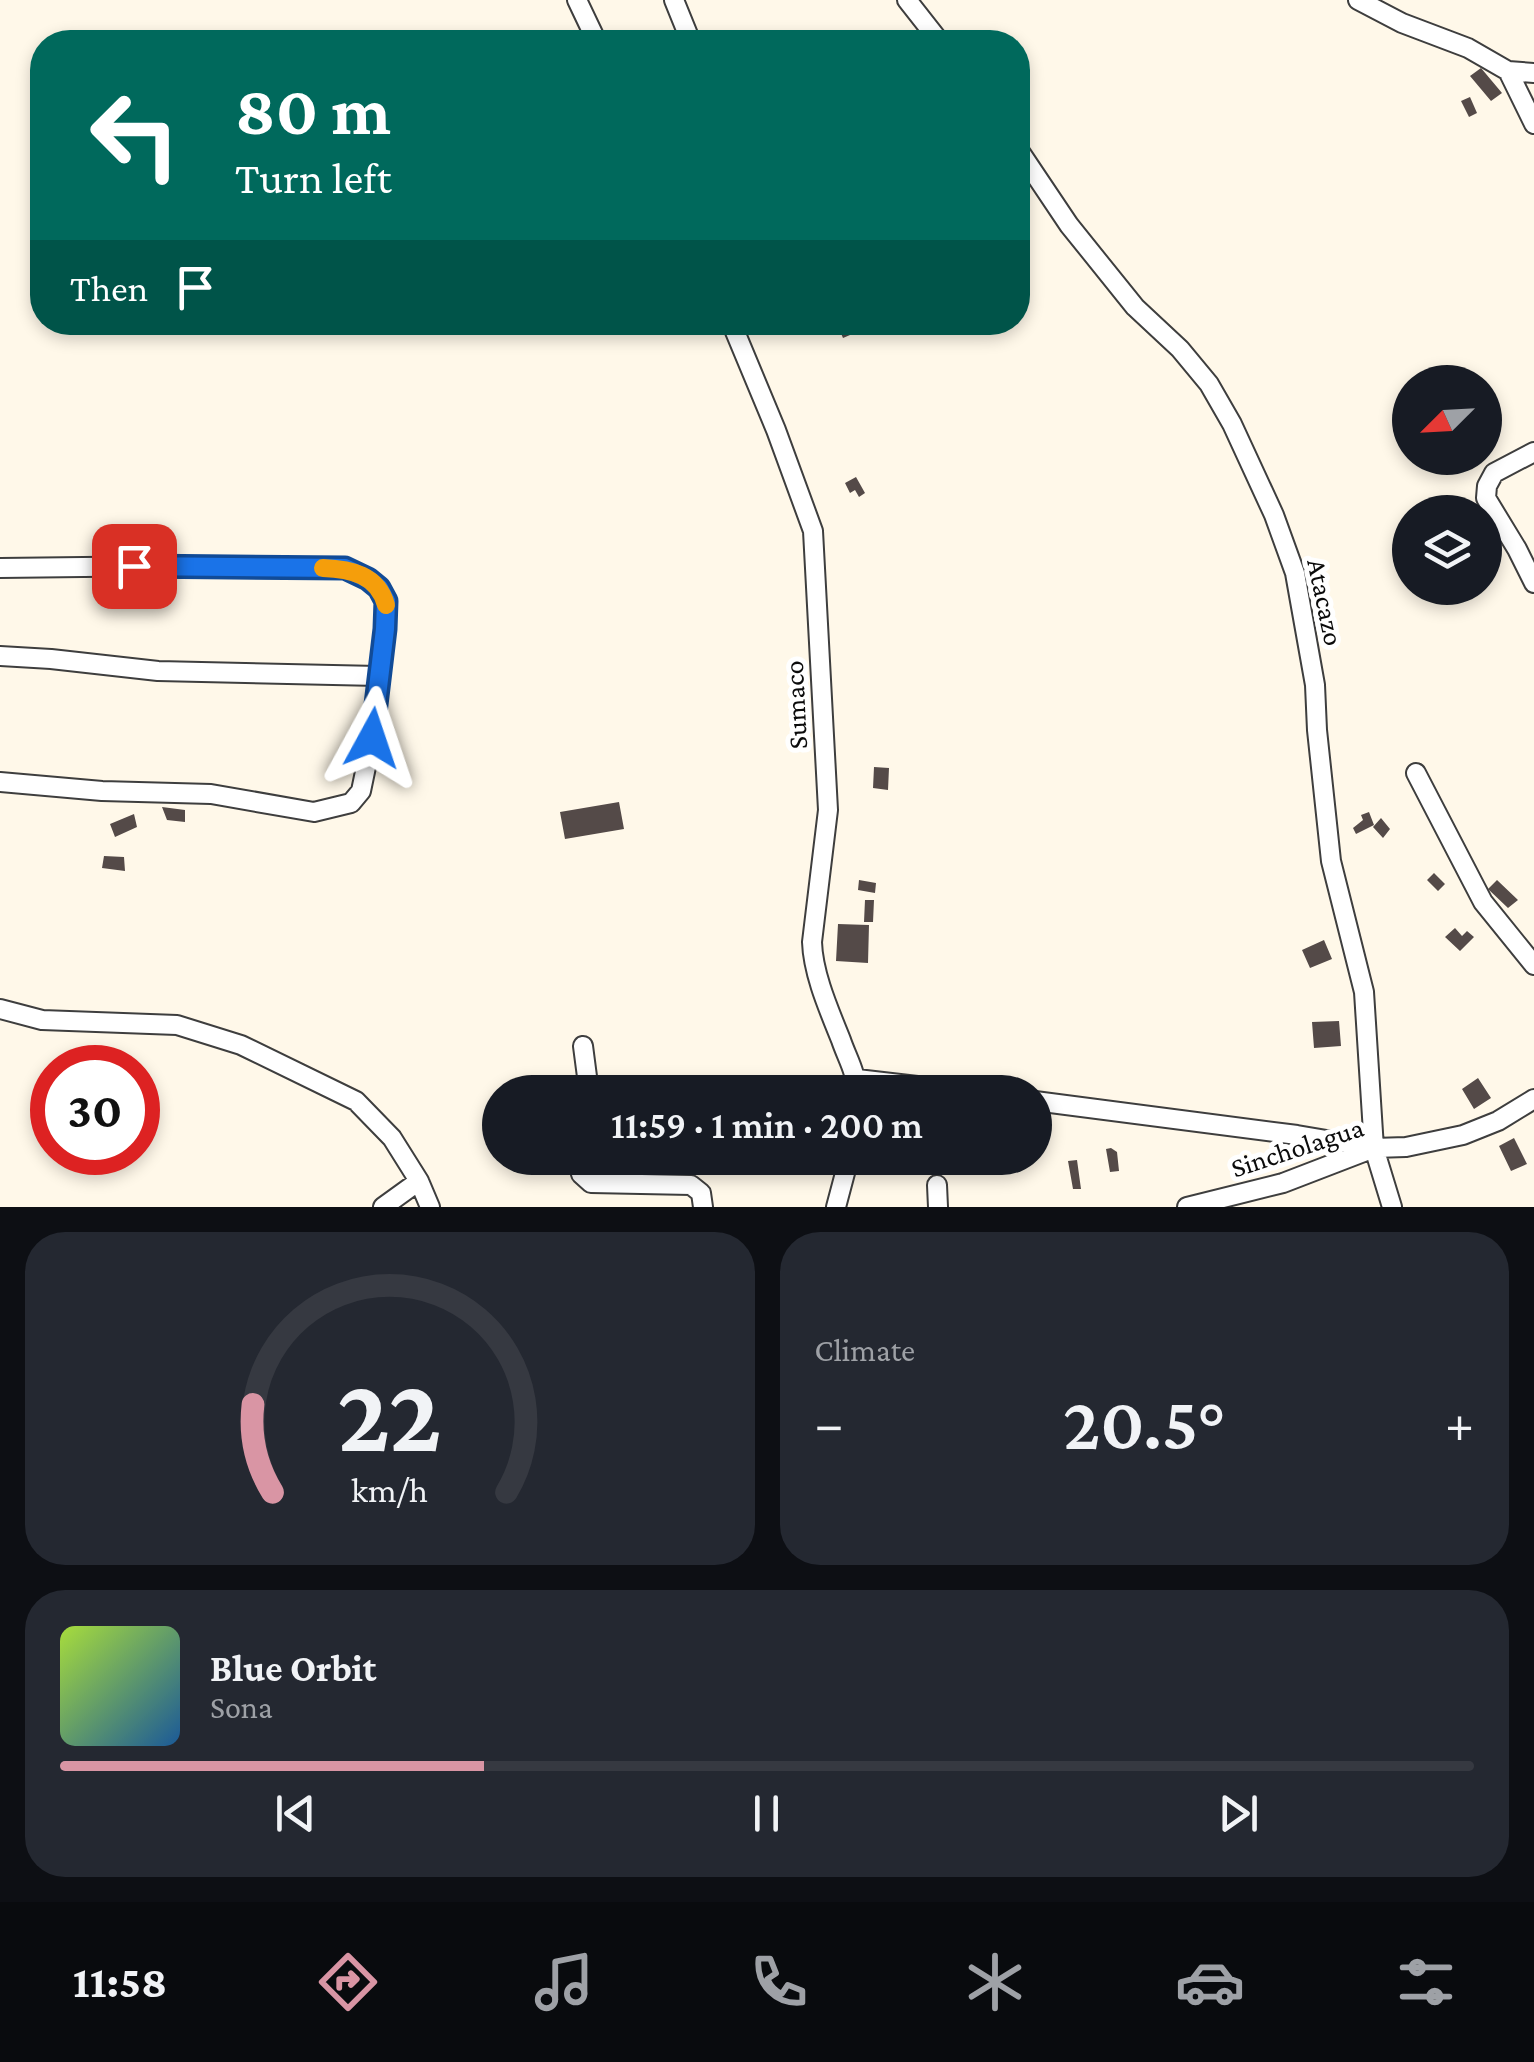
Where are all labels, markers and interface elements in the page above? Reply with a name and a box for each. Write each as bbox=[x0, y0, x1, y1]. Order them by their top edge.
icon: left bbox=[70, 70, 200, 200]
text: 80 m bbox=[235, 71, 391, 149]
text: Turn left bbox=[235, 153, 392, 203]
icon: arrive bbox=[168, 260, 223, 315]
text: Then bbox=[70, 267, 148, 309]
north arrow bbox=[1392, 365, 1502, 475]
map controls bbox=[1392, 365, 1502, 605]
button: layers bbox=[1392, 495, 1502, 605]
pin bbox=[92, 524, 177, 609]
icon: arrive bbox=[107, 539, 162, 594]
street label: Atacazo bbox=[1301, 556, 1350, 648]
street label: Sumaco bbox=[778, 660, 813, 750]
position arrow bbox=[320, 686, 424, 790]
speed limit sign: 30 bbox=[30, 1045, 160, 1175]
text: 11:59 · 1 min · 200 m bbox=[611, 1104, 923, 1146]
street label: Sincholagua bbox=[1227, 1111, 1367, 1183]
text: Climate bbox=[815, 1332, 915, 1368]
text: 22 bbox=[337, 1357, 442, 1472]
text: 20.5° bbox=[1063, 1382, 1225, 1465]
text: − bbox=[815, 1393, 844, 1454]
text: + bbox=[1445, 1393, 1474, 1454]
text: km/h bbox=[351, 1470, 428, 1510]
text: Blue Orbit bbox=[210, 1647, 377, 1689]
text: Sona bbox=[210, 1689, 273, 1725]
icon: previous bbox=[268, 1786, 323, 1841]
icon: pause bbox=[739, 1786, 794, 1841]
icon: next bbox=[1211, 1786, 1266, 1841]
icon: directions bbox=[313, 1947, 383, 2017]
icon: music bbox=[529, 1947, 599, 2017]
icon: phone bbox=[744, 1947, 814, 2017]
icon: climate bbox=[960, 1947, 1030, 2017]
icon: car bbox=[1175, 1947, 1245, 2017]
icon: filters bbox=[1391, 1947, 1461, 2017]
text: 11:58 bbox=[73, 1957, 167, 2007]

